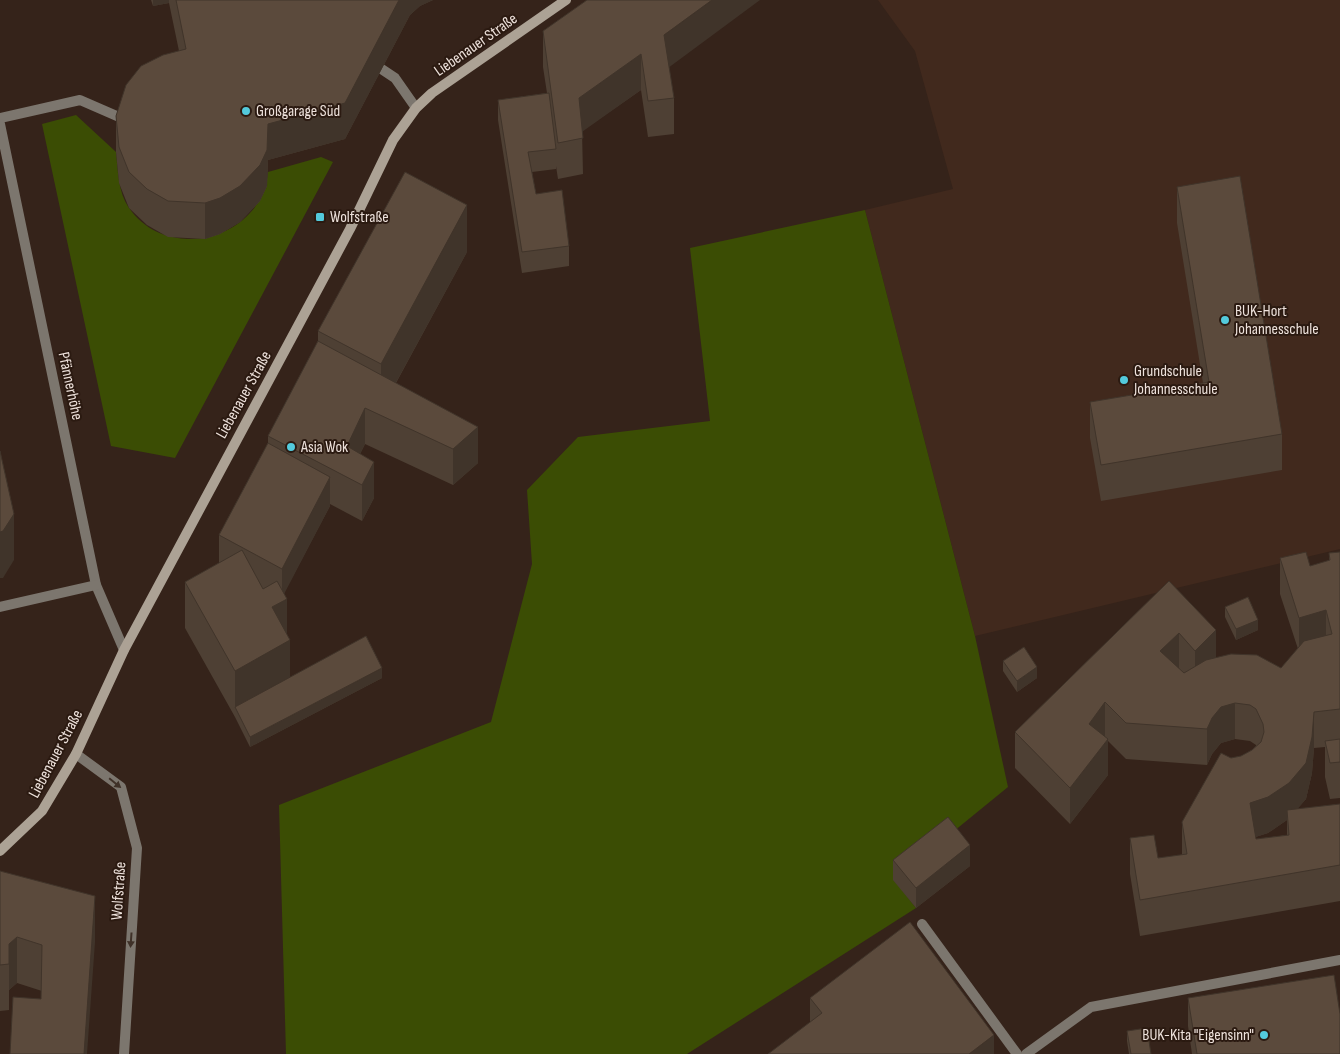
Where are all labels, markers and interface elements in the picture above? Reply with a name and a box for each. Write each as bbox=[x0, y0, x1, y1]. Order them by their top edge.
street label: Liebenauer Straße bbox=[431, 9, 521, 81]
place label: Großgarage Süd bbox=[256, 102, 340, 121]
marker: Großgarage Süd bbox=[240, 105, 252, 117]
place label: Wolfstraße bbox=[330, 208, 389, 227]
marker: Wolfstraße bbox=[314, 211, 326, 223]
place label: BUK-Hort Johannesschule bbox=[1234, 302, 1319, 339]
marker: BUK-Hort Johannesschule bbox=[1219, 314, 1231, 326]
street label: Liebenauer Straße bbox=[212, 348, 276, 442]
street label: Pfännerhöhe bbox=[54, 350, 86, 422]
place label: Grundschule Johannesschule bbox=[1133, 362, 1218, 399]
marker: Grundschule Johannesschule bbox=[1118, 374, 1130, 386]
place label: Asia Wok bbox=[300, 438, 348, 457]
marker: Asia Wok bbox=[285, 441, 297, 453]
street label: Liebenauer Straße bbox=[25, 707, 87, 801]
one-way arrow bbox=[108, 778, 121, 789]
street label: Wolfstraße bbox=[107, 861, 131, 921]
one-way arrow bbox=[126, 933, 134, 949]
place label: BUK-Kita "Eigensinn" bbox=[1142, 1026, 1254, 1045]
marker: BUK-Kita "Eigensinn" bbox=[1258, 1029, 1270, 1041]

